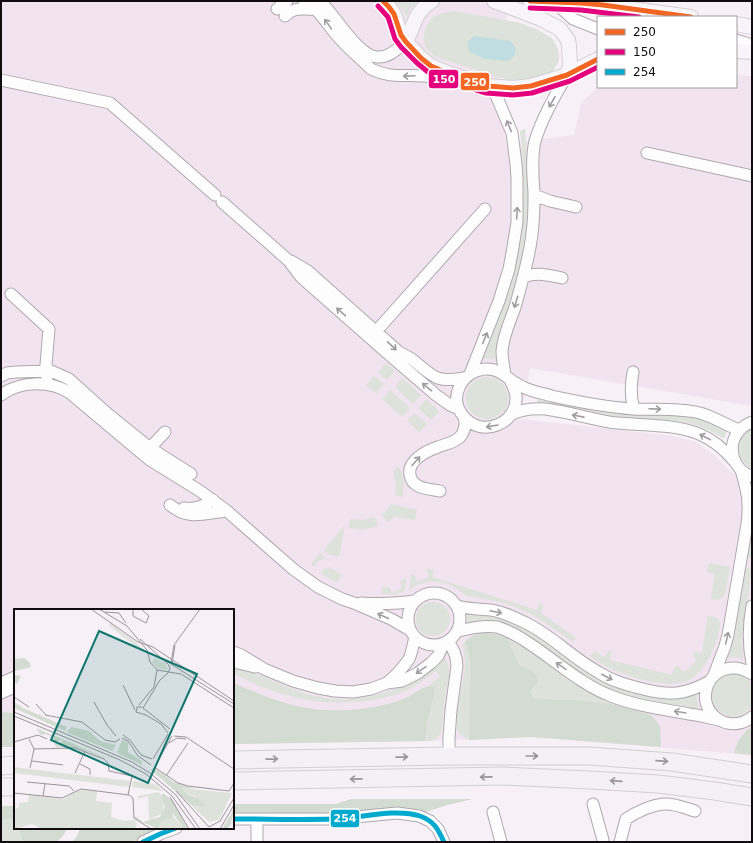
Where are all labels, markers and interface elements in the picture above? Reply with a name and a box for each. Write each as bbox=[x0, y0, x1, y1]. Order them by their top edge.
legend bbox=[597, 16, 737, 88]
one-way arrow bbox=[324, 19, 332, 30]
text: 250 bbox=[633, 25, 656, 39]
text: 150 bbox=[633, 45, 656, 59]
text: 254 bbox=[633, 65, 656, 79]
line badge: 150 bbox=[428, 69, 459, 89]
one-way arrow bbox=[403, 72, 416, 80]
line badge: 250 bbox=[460, 72, 490, 91]
text: 150 bbox=[433, 73, 456, 86]
text: 250 bbox=[464, 76, 487, 89]
one-way arrow bbox=[547, 96, 555, 108]
one-way arrow bbox=[505, 120, 512, 132]
one-way arrow bbox=[513, 207, 521, 220]
one-way arrow bbox=[512, 295, 519, 308]
one-way arrow bbox=[336, 307, 346, 316]
one-way arrow bbox=[482, 332, 489, 344]
one-way arrow bbox=[387, 341, 397, 350]
one-way arrow bbox=[421, 383, 432, 392]
one-way arrow bbox=[648, 406, 661, 413]
one-way arrow bbox=[572, 411, 585, 419]
one-way arrow bbox=[486, 422, 499, 430]
one-way arrow bbox=[700, 433, 712, 440]
one-way arrow bbox=[411, 456, 420, 467]
one-way arrow bbox=[489, 608, 502, 616]
inset map bbox=[14, 609, 234, 829]
one-way arrow bbox=[377, 612, 389, 619]
one-way arrow bbox=[724, 632, 732, 645]
one-way arrow bbox=[556, 662, 567, 670]
one-way arrow bbox=[416, 666, 427, 674]
one-way arrow bbox=[601, 674, 613, 681]
one-way arrow bbox=[674, 708, 687, 716]
one-way arrow bbox=[525, 752, 538, 760]
one-way arrow bbox=[395, 753, 408, 761]
one-way arrow bbox=[265, 756, 278, 763]
one-way arrow bbox=[655, 758, 668, 765]
one-way arrow bbox=[480, 773, 493, 781]
one-way arrow bbox=[350, 775, 363, 782]
one-way arrow bbox=[610, 778, 623, 785]
line badge: 254 bbox=[330, 809, 360, 828]
text: 254 bbox=[334, 812, 357, 825]

